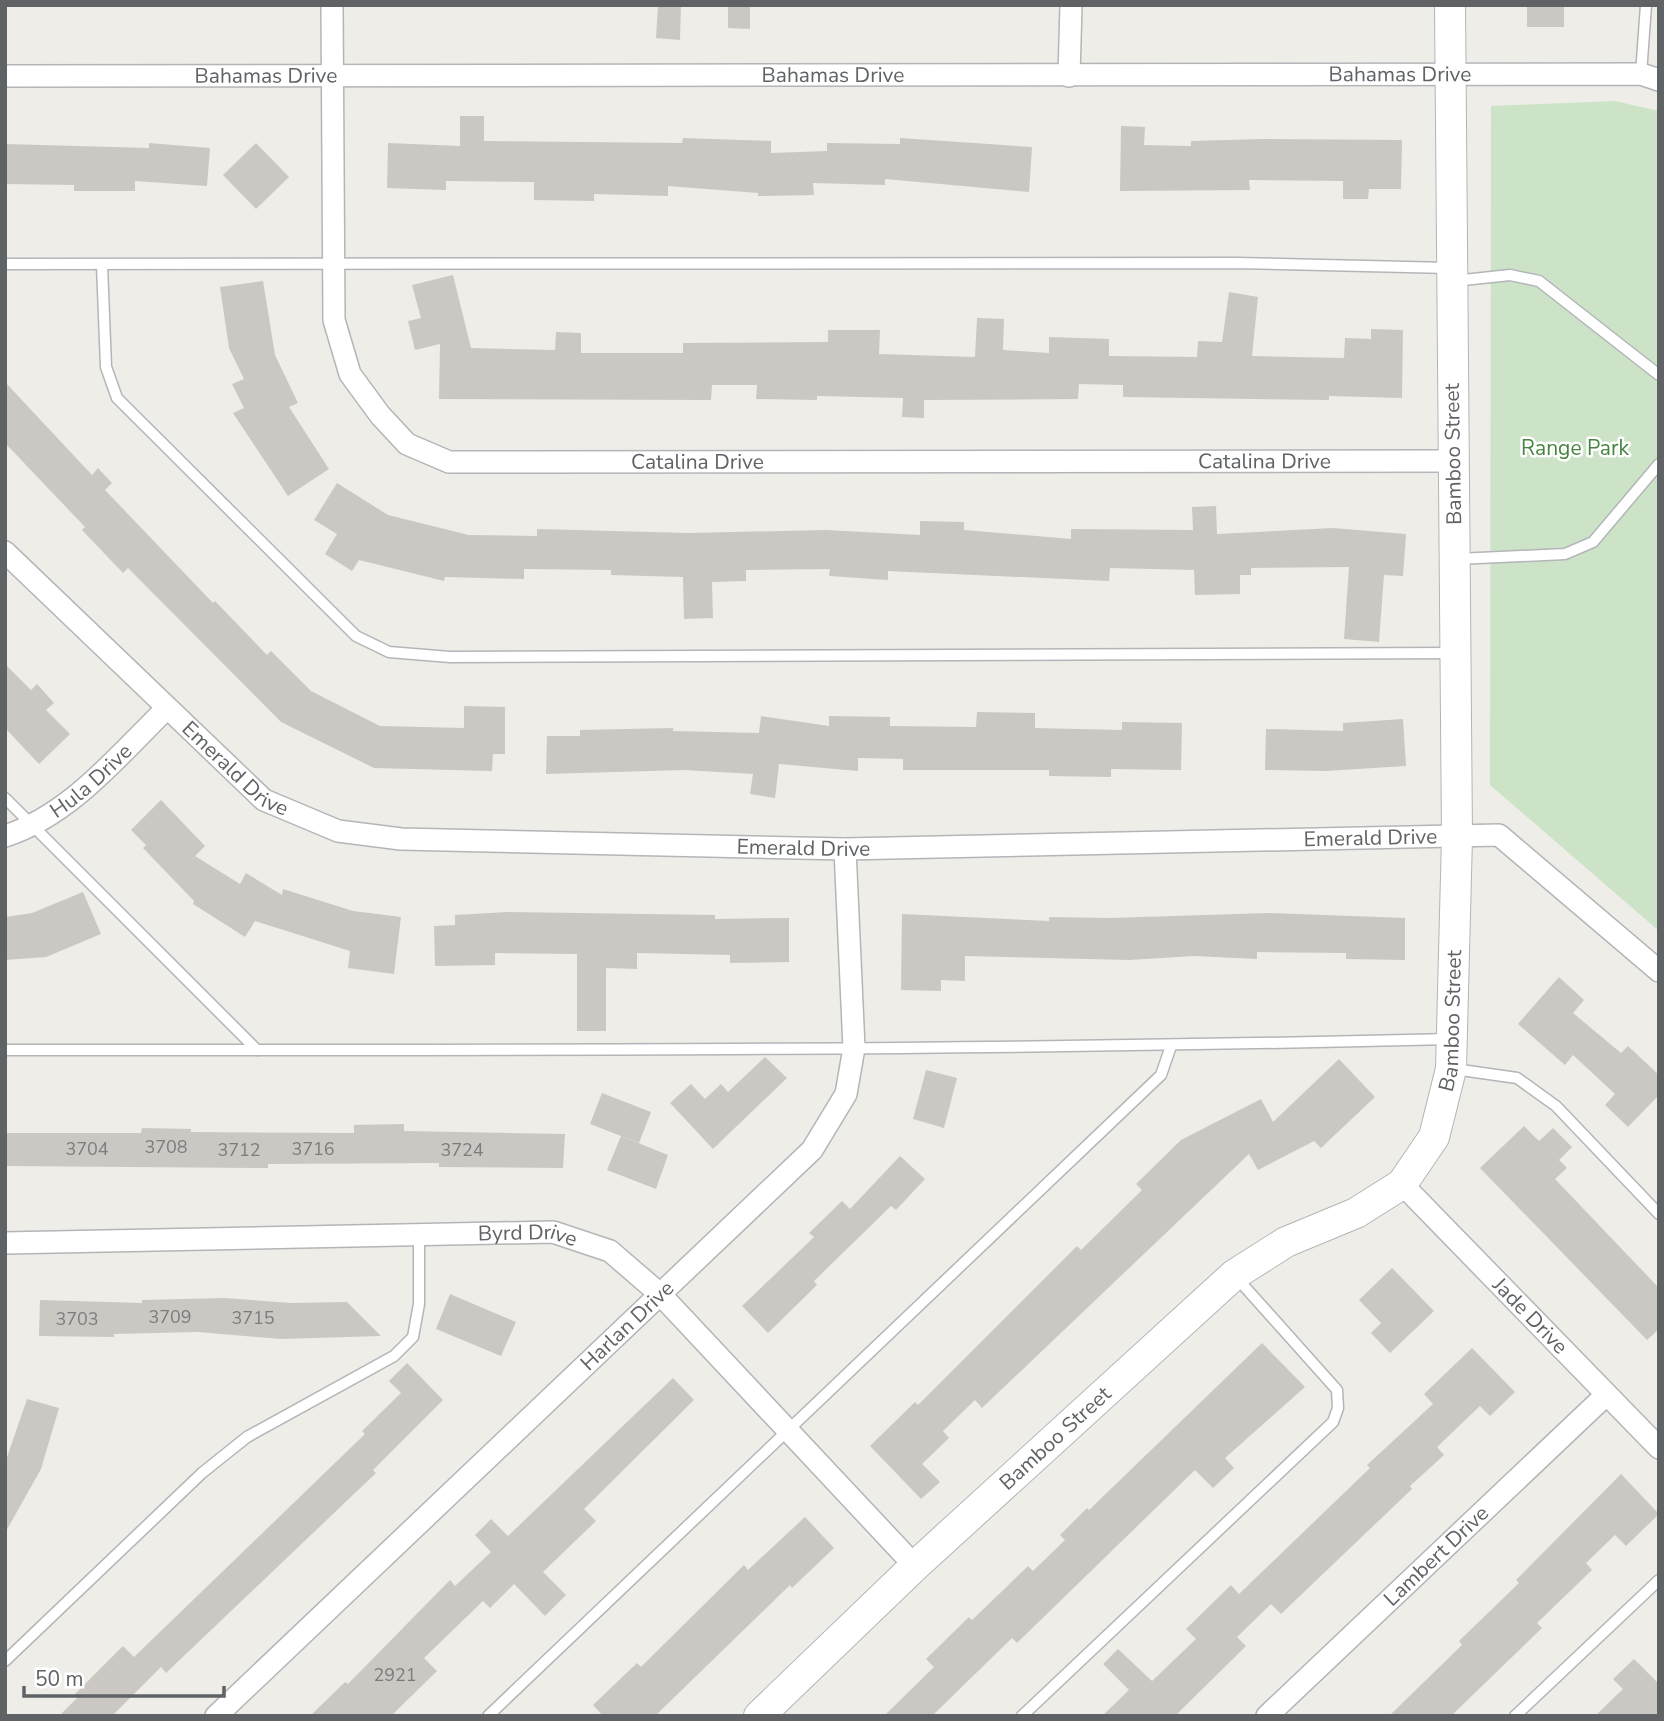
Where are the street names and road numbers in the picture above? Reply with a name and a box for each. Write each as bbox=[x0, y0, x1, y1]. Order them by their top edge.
street label: Bahamas Drive bbox=[1329, 60, 1471, 88]
street label: Bahamas Drive bbox=[762, 61, 904, 89]
street label: Bahamas Drive bbox=[195, 62, 337, 90]
street label: Bamboo Street bbox=[1438, 382, 1468, 525]
street label: Catalina Drive bbox=[1198, 447, 1331, 475]
street label: Catalina Drive bbox=[631, 448, 764, 476]
street label: Emerald Drive bbox=[176, 715, 293, 823]
street label: Hula Drive bbox=[44, 737, 138, 825]
street label: Emerald Drive bbox=[1303, 822, 1438, 853]
street label: Emerald Drive bbox=[736, 833, 871, 863]
street label: Bamboo Street bbox=[1432, 949, 1468, 1094]
street label: Byrd Drive bbox=[478, 1218, 581, 1253]
street label: Jade Drive bbox=[1486, 1271, 1574, 1360]
street label: Harlan Drive bbox=[574, 1274, 680, 1377]
street label: Bamboo Street bbox=[993, 1380, 1117, 1496]
street label: Lambert Drive bbox=[1378, 1499, 1495, 1612]

